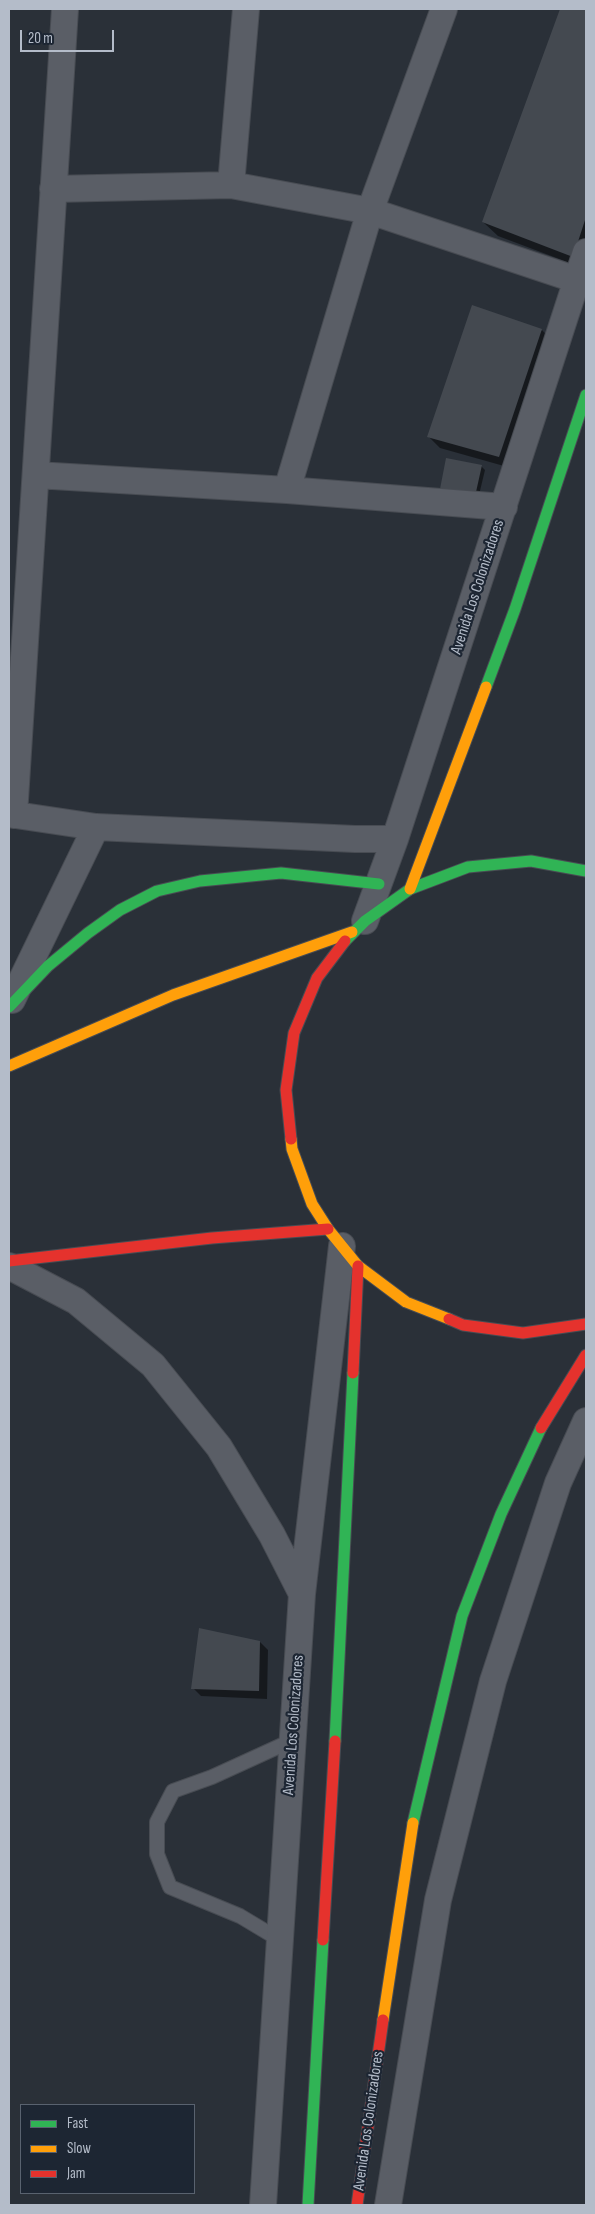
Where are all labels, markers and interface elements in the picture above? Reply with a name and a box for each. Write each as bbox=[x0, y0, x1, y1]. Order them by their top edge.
scale bar bbox=[22, 20, 116, 52]
text: 20 m bbox=[28, 29, 53, 48]
street label: Avenida Los Colonizadores bbox=[447, 517, 509, 657]
street label: Avenida Los Colonizadores bbox=[280, 1654, 308, 1796]
street label: Avenida Los Colonizadores bbox=[350, 2050, 388, 2192]
legend bbox=[20, 2104, 195, 2194]
text: Fast bbox=[67, 2114, 88, 2133]
text: Slow bbox=[67, 2139, 91, 2158]
text: Jam bbox=[67, 2164, 85, 2183]

